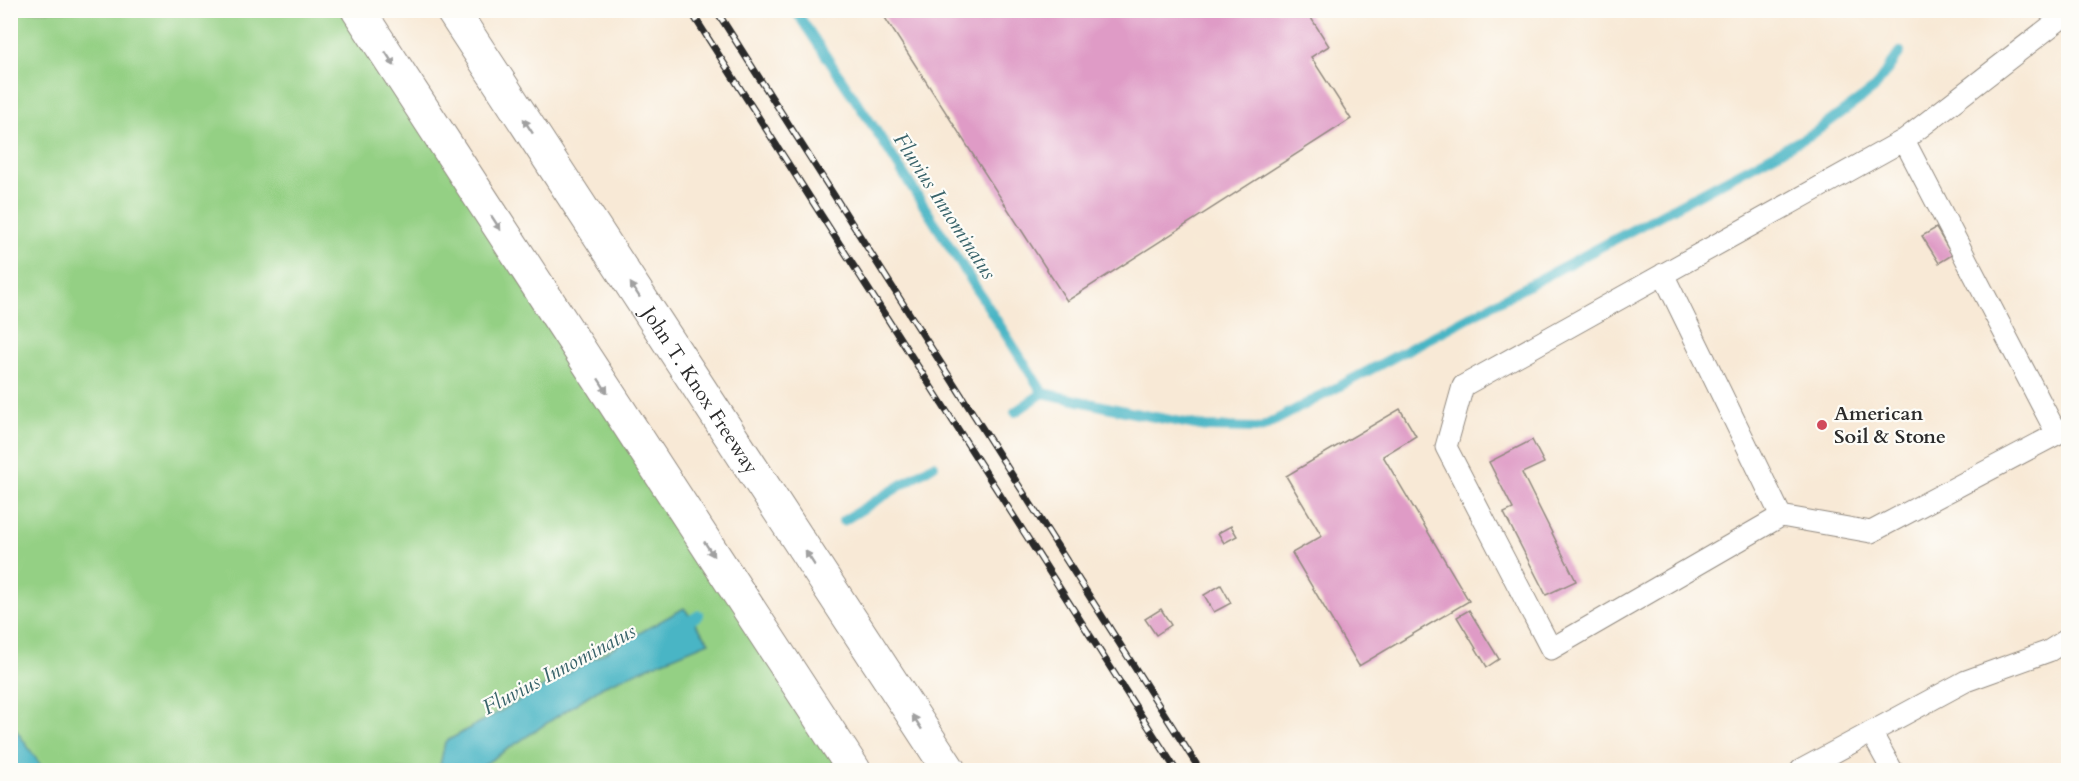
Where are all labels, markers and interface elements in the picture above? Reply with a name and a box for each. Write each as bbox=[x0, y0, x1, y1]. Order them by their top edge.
one-way arrow bbox=[384, 51, 395, 68]
one-way arrow bbox=[522, 119, 534, 135]
water label: Fluvius Innominatus bbox=[886, 127, 1003, 285]
one-way arrow bbox=[490, 215, 501, 231]
one-way arrow bbox=[629, 281, 640, 298]
street label: John T. Knox Freeway bbox=[634, 299, 765, 480]
one-way arrow bbox=[597, 378, 608, 394]
place label: American Soil & Stone bbox=[1834, 400, 1946, 450]
marker: American Soil & Stone bbox=[1815, 418, 1829, 432]
one-way arrow bbox=[703, 541, 715, 557]
one-way arrow bbox=[805, 550, 816, 567]
water label: Fluvius Innominatus bbox=[478, 617, 641, 722]
one-way arrow bbox=[911, 714, 923, 730]

